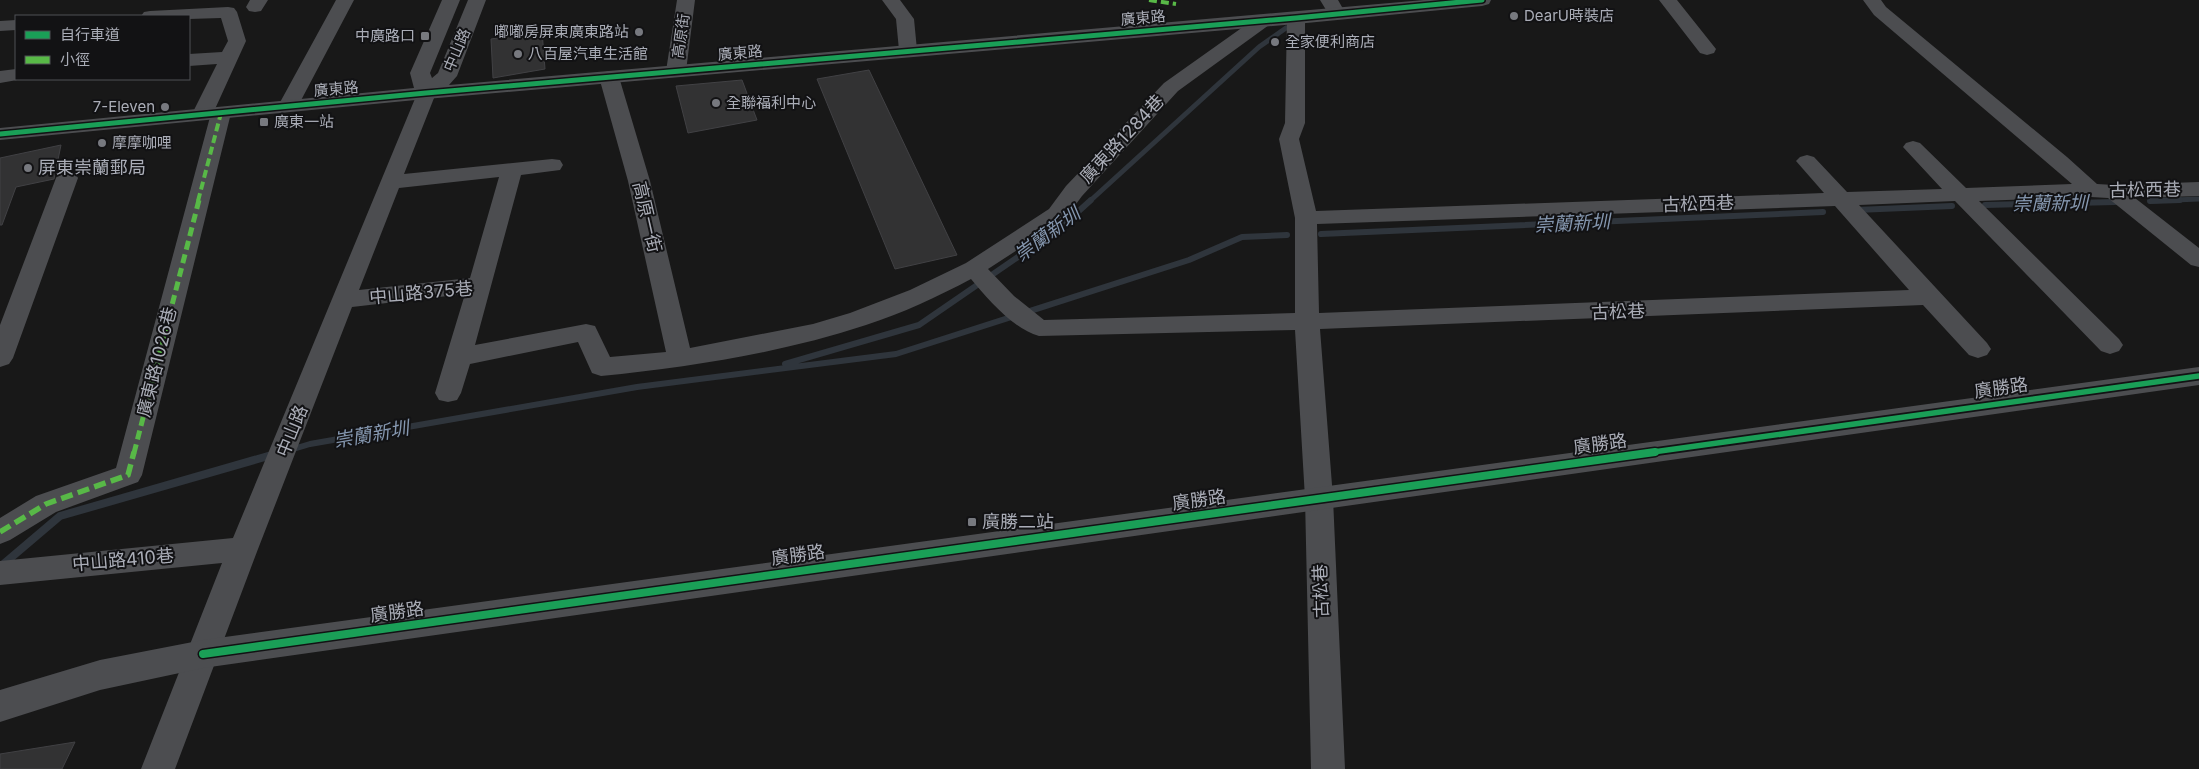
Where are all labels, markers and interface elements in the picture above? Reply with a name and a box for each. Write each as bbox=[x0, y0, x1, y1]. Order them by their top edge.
street label: 廣東路 bbox=[1120, 6, 1166, 29]
place label: DearU時裝店 bbox=[1524, 6, 1614, 25]
marker: DearU時裝店 bbox=[1508, 10, 1520, 22]
street label: 高原街 bbox=[668, 12, 693, 60]
legend bbox=[15, 15, 190, 80]
place label: 嘟嘟房屏東廣東路站 bbox=[494, 22, 629, 41]
text: 自行車道 bbox=[60, 25, 120, 44]
street label: 中山路 bbox=[439, 25, 474, 74]
place label: 中廣路口 bbox=[355, 26, 415, 45]
marker: 嘟嘟房屏東廣東路站 bbox=[633, 26, 645, 38]
marker: 中廣路口 bbox=[419, 30, 431, 42]
place label: 全家便利商店 bbox=[1285, 32, 1375, 51]
marker: 全家便利商店 bbox=[1269, 36, 1281, 48]
street label: 廣東路 bbox=[717, 41, 763, 64]
place label: 八百屋汽車生活館 bbox=[528, 44, 648, 63]
marker: 八百屋汽車生活館 bbox=[512, 48, 524, 60]
text: 小徑 bbox=[60, 50, 90, 69]
street label: 廣東路 bbox=[313, 77, 359, 100]
street label: 廣東路1284巷 bbox=[1075, 90, 1168, 187]
place label: 全聯福利中心 bbox=[726, 93, 816, 112]
place label: 7-Eleven bbox=[93, 97, 155, 116]
marker: 全聯福利中心 bbox=[710, 97, 722, 109]
marker: 7-Eleven bbox=[159, 101, 171, 113]
place label: 廣東一站 bbox=[274, 112, 334, 131]
marker: 廣東一站 bbox=[258, 116, 270, 128]
place label: 摩摩咖哩 bbox=[112, 133, 172, 152]
marker: 摩摩咖哩 bbox=[96, 137, 108, 149]
place label: 屏東崇蘭郵局 bbox=[38, 157, 146, 178]
marker: 屏東崇蘭郵局 bbox=[22, 162, 34, 174]
street label: 古松西巷 bbox=[2109, 178, 2181, 201]
street label: 高原一街 bbox=[629, 179, 666, 254]
water label: 崇蘭新圳 bbox=[2012, 191, 2091, 216]
street label: 古松西巷 bbox=[1662, 192, 1734, 215]
water label: 崇蘭新圳 bbox=[1010, 201, 1087, 266]
water label: 崇蘭新圳 bbox=[1533, 210, 1614, 237]
street label: 中山路375巷 bbox=[368, 278, 474, 307]
street label: 古松巷 bbox=[1591, 300, 1645, 323]
street label: 廣東路1026巷 bbox=[133, 305, 180, 419]
street label: 廣勝路 bbox=[1973, 373, 2029, 402]
street label: 中山路 bbox=[272, 402, 311, 460]
water label: 崇蘭新圳 bbox=[332, 416, 413, 452]
street label: 廣勝路 bbox=[1572, 429, 1628, 458]
street label: 廣勝路 bbox=[1171, 485, 1227, 514]
place label: 廣勝二站 bbox=[982, 511, 1054, 532]
marker: 廣勝二站 bbox=[966, 516, 978, 528]
street label: 廣勝路 bbox=[770, 540, 826, 569]
street label: 中山路410巷 bbox=[71, 545, 175, 574]
street label: 古松巷 bbox=[1309, 564, 1332, 618]
street label: 廣勝路 bbox=[369, 597, 425, 626]

